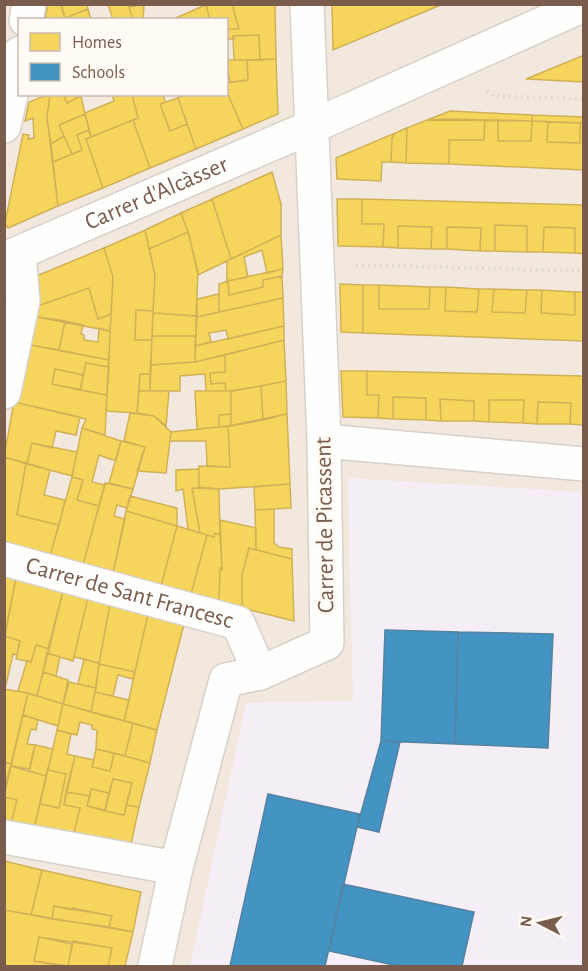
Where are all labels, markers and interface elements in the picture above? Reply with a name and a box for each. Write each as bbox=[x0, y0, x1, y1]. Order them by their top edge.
legend bbox=[18, 18, 228, 96]
text: Homes bbox=[72, 34, 122, 52]
text: Schools bbox=[72, 64, 125, 82]
street label: Carrer d'Alcàsser bbox=[81, 152, 232, 235]
street label: Carrer de Picassent bbox=[311, 436, 339, 613]
street label: Carrer de Sant Francesc bbox=[23, 554, 236, 633]
north arrow bbox=[510, 893, 570, 953]
text: N bbox=[517, 915, 535, 928]

